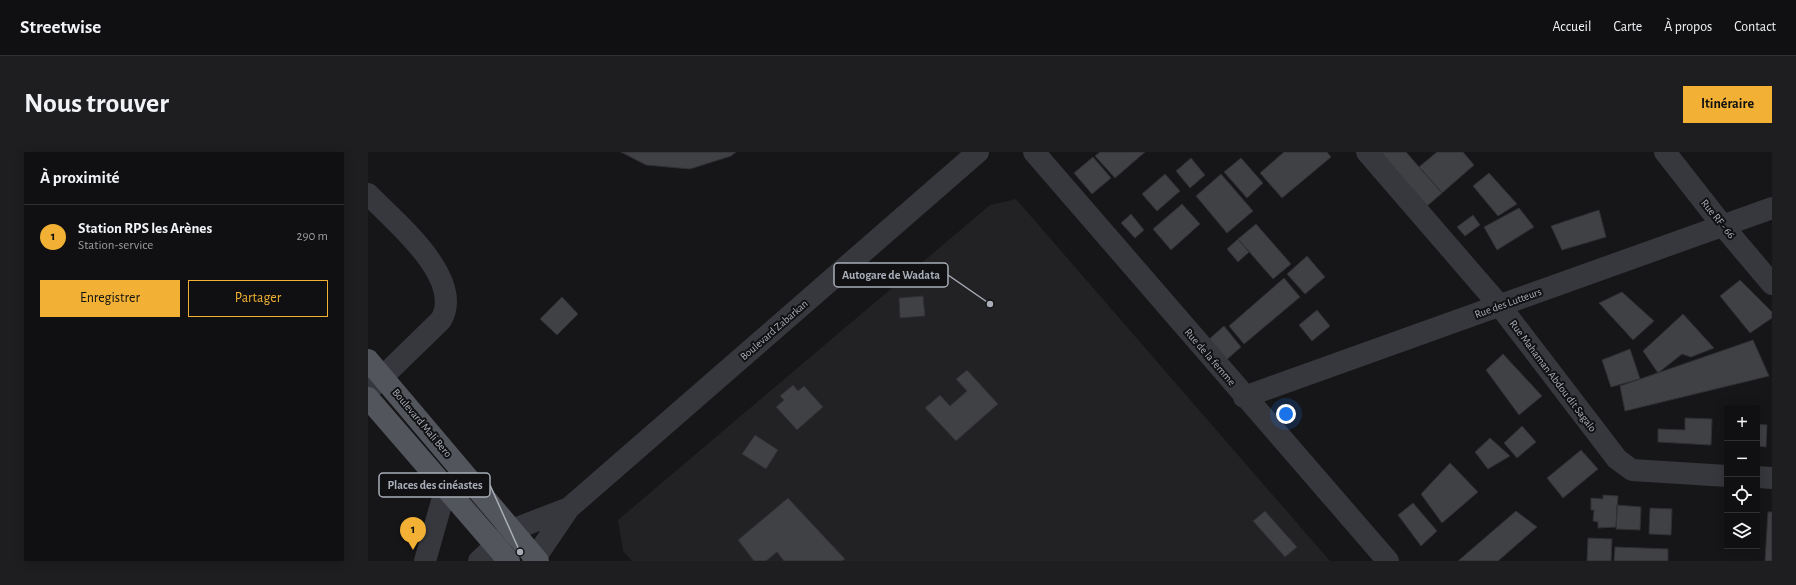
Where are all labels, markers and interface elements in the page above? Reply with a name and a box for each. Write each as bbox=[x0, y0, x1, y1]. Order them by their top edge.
text: Streetwise bbox=[20, 18, 101, 37]
text: Accueil bbox=[1552, 20, 1591, 34]
text: Carte bbox=[1613, 20, 1642, 34]
text: À propos bbox=[1664, 20, 1712, 34]
text: Contact bbox=[1734, 20, 1776, 34]
button: Itinéraire bbox=[1683, 86, 1772, 123]
text: Nous trouver bbox=[24, 90, 169, 118]
text: À proximité bbox=[40, 169, 120, 186]
street label: Rue RF - 66 bbox=[1699, 197, 1737, 241]
text: Station RPS les Arènes bbox=[78, 221, 212, 236]
text: 1 bbox=[51, 230, 55, 243]
text: 290 m bbox=[297, 230, 328, 243]
text: Station-service bbox=[78, 239, 153, 252]
callout: Autogare de Wadata bbox=[834, 263, 948, 287]
text: Autogare de Wadata bbox=[842, 269, 940, 281]
button: Enregistrer bbox=[40, 280, 180, 317]
button: Partager bbox=[188, 280, 328, 317]
street label: Rue des Lutteurs bbox=[1473, 286, 1543, 320]
street label: Boulevard Zabarkan bbox=[738, 298, 810, 362]
street label: Rue Mahaman Abdou dit Sagalo bbox=[1507, 318, 1599, 434]
street label: Rue de la femme bbox=[1182, 326, 1238, 388]
street label: Boulevard Mali Bero bbox=[390, 387, 454, 459]
your location bbox=[1276, 404, 1296, 424]
map controls bbox=[1724, 405, 1760, 549]
button: + bbox=[1724, 405, 1760, 441]
button: − bbox=[1724, 441, 1760, 477]
callout: Places des cinéastes bbox=[379, 473, 490, 497]
button: locate bbox=[1724, 477, 1760, 513]
text: Places des cinéastes bbox=[387, 479, 483, 491]
button: layers bbox=[1724, 513, 1760, 549]
pin: 1 bbox=[400, 517, 426, 550]

